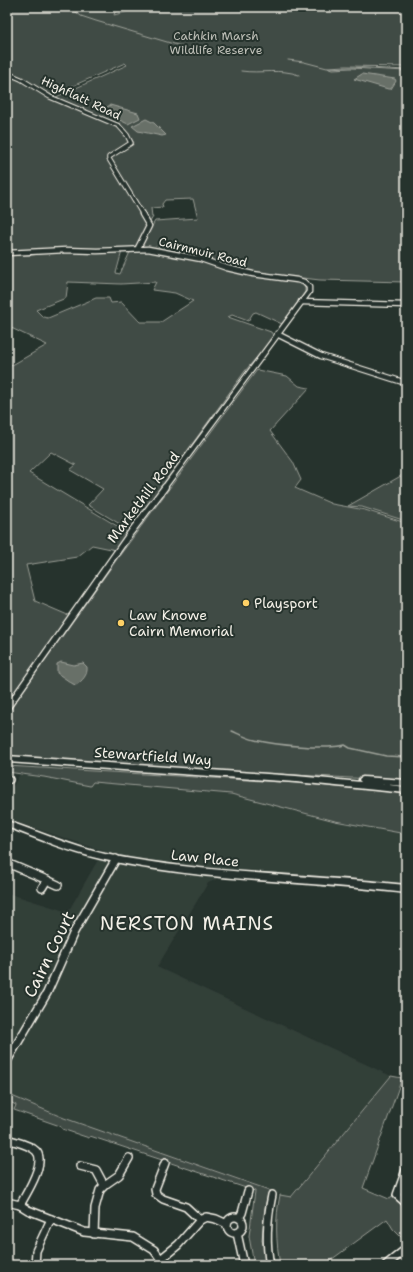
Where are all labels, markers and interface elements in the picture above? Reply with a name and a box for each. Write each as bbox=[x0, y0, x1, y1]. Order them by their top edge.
park label: Cathkin Marsh Wildlife Reserve bbox=[170, 28, 263, 58]
street label: Highflatt Road bbox=[38, 73, 124, 124]
street label: Cairnmuir Road bbox=[157, 233, 249, 271]
street label: Markethill Road bbox=[103, 448, 183, 546]
place label: Playsport bbox=[254, 594, 318, 612]
marker: Playsport bbox=[241, 598, 251, 608]
place label: Law Knowe Cairn Memorial bbox=[129, 606, 234, 640]
marker: Law Knowe Cairn Memorial bbox=[116, 618, 126, 628]
street label: Stewartfield Way bbox=[94, 743, 212, 769]
street label: Law Place bbox=[170, 845, 240, 871]
street label: Cairn Court bbox=[19, 907, 79, 1001]
district label: NERSTON MAINS bbox=[100, 911, 274, 936]

